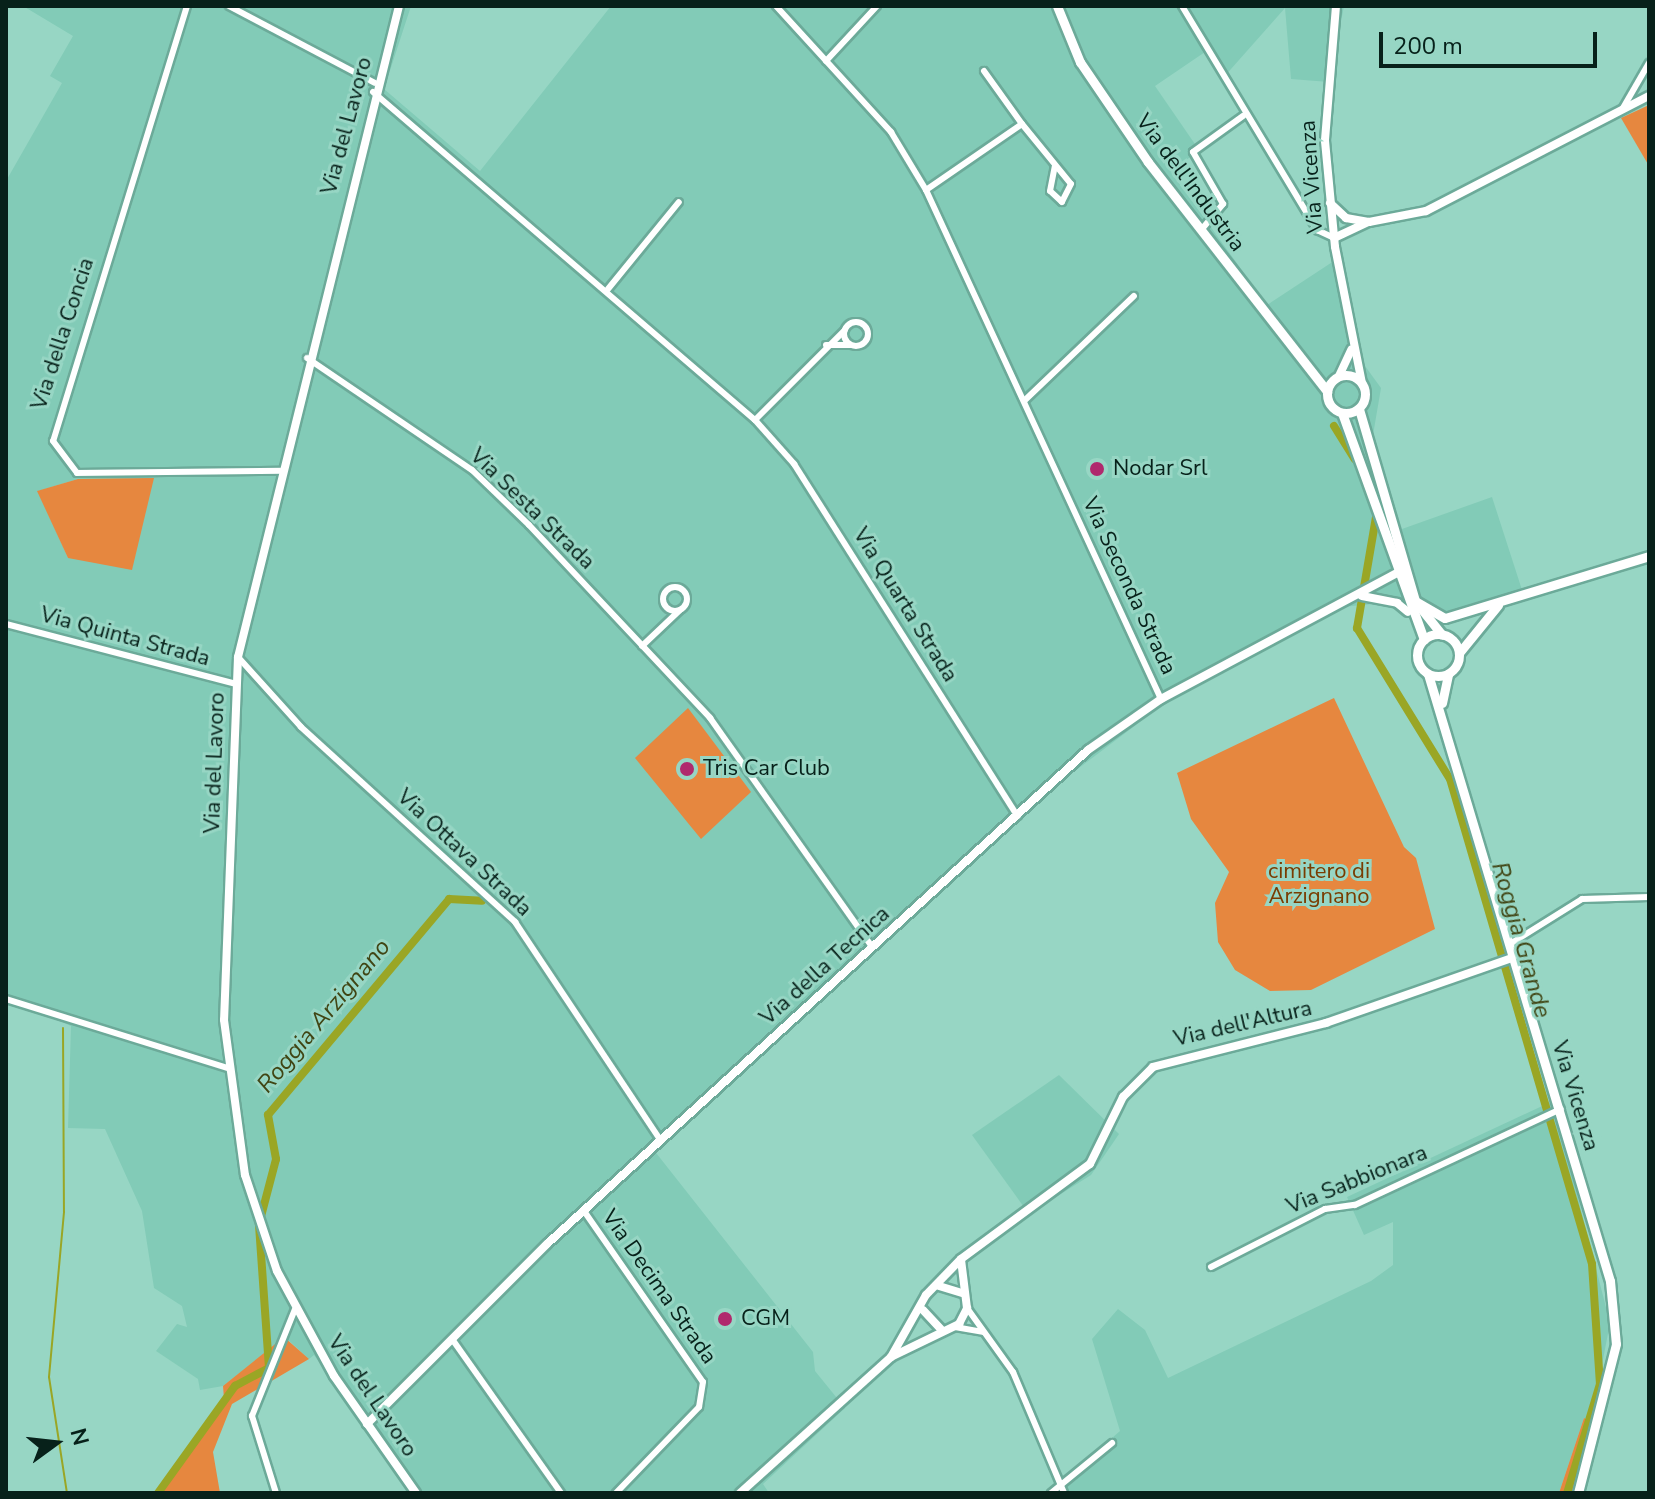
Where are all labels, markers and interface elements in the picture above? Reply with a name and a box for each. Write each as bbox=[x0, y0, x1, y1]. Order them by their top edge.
scale bar bbox=[1383, 16, 1601, 66]
text: 200 m bbox=[1393, 30, 1463, 62]
street label: Via del Lavoro bbox=[316, 54, 378, 198]
street label: Via dell'Industria bbox=[1130, 109, 1250, 257]
street label: Via Vicenza bbox=[1295, 119, 1329, 235]
street label: Via della Concia bbox=[26, 255, 100, 413]
street label: Via Sesta Strada bbox=[464, 443, 600, 575]
place label: Nodar Srl bbox=[1113, 456, 1207, 482]
marker: Nodar Srl bbox=[1088, 460, 1106, 478]
street label: Via Seconda Strada bbox=[1076, 493, 1182, 679]
street label: Via Quarta Strada bbox=[847, 523, 963, 687]
street label: Via Quinta Strada bbox=[37, 602, 213, 672]
street label: Via del Lavoro bbox=[199, 692, 231, 834]
place label: Tris Car Club bbox=[703, 756, 830, 782]
marker: Tris Car Club bbox=[678, 760, 696, 778]
street label: Via Ottava Strada bbox=[391, 784, 537, 922]
park label: cimitero di Arzignano bbox=[1268, 858, 1370, 910]
water label: Roggia Grande bbox=[1485, 859, 1557, 1021]
street label: Via della Tecnica bbox=[755, 901, 895, 1031]
water label: Roggia Arzignano bbox=[251, 933, 397, 1099]
street label: Via dell'Altura bbox=[1171, 995, 1315, 1053]
street label: Via Vicenza bbox=[1546, 1038, 1604, 1154]
street label: Via Sabbionara bbox=[1283, 1140, 1431, 1220]
street label: Via Decima Strada bbox=[596, 1205, 722, 1369]
place label: CGM bbox=[741, 1306, 790, 1332]
marker: CGM bbox=[716, 1310, 734, 1328]
street label: Via del Lavoro bbox=[322, 1330, 422, 1462]
north arrow bbox=[16, 1403, 96, 1483]
text: N bbox=[63, 1425, 96, 1449]

